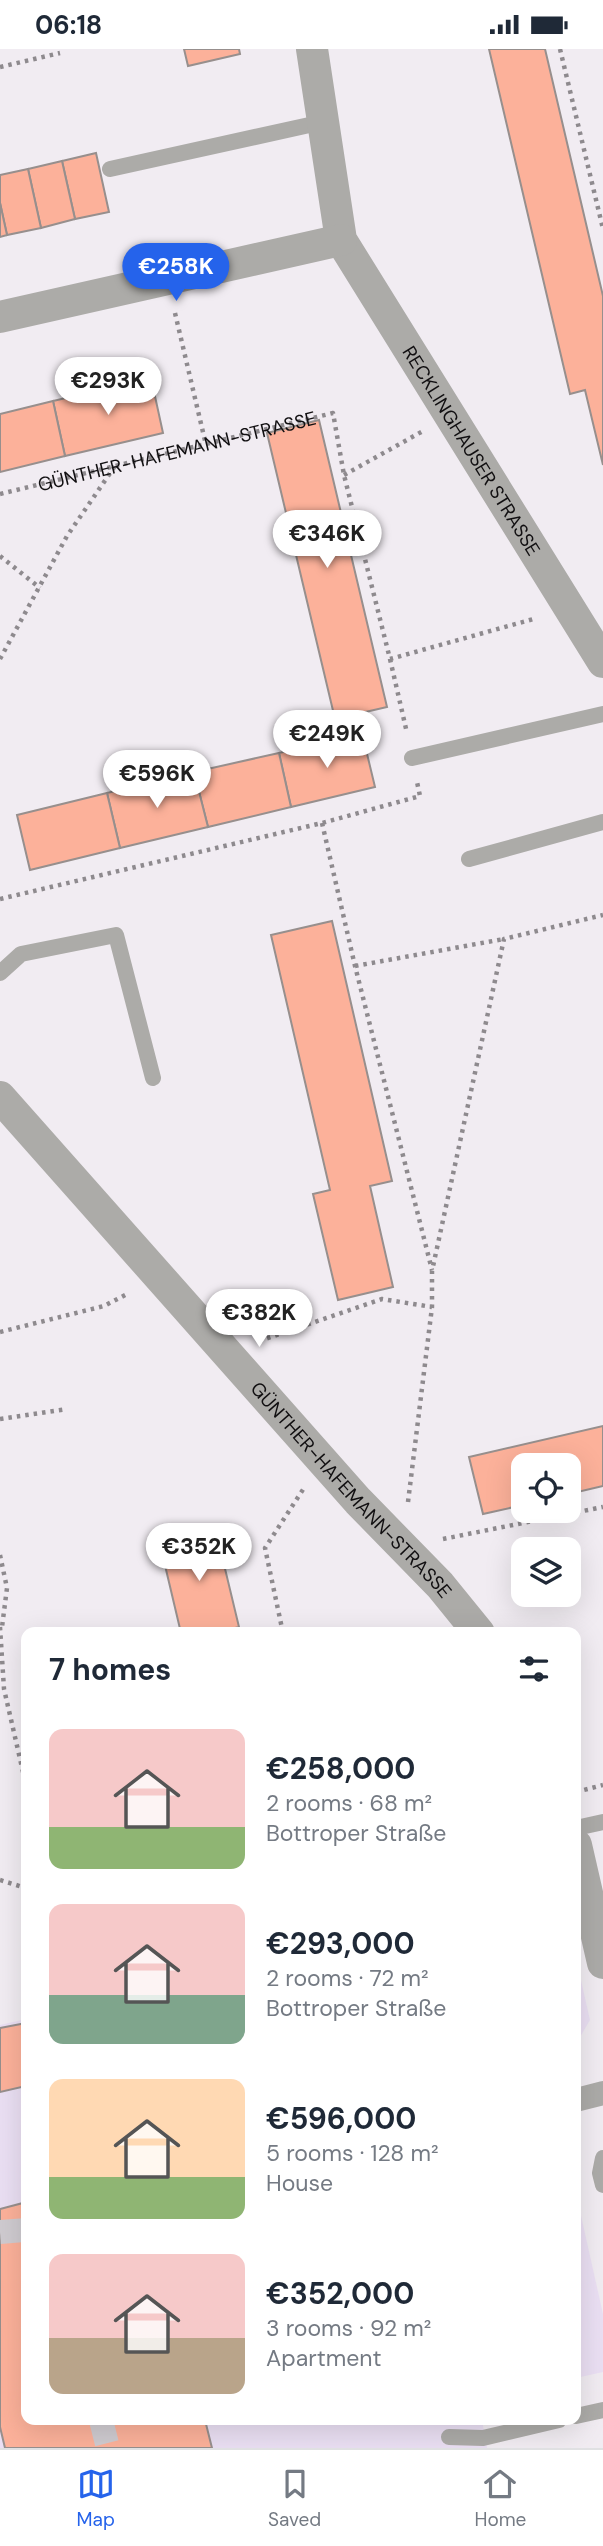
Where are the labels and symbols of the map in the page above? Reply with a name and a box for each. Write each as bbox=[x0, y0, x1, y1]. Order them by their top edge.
pin: €258K bbox=[127, 243, 225, 303]
street label: RECKLINGHAUSER STRASSE bbox=[397, 341, 546, 560]
pin: €293K bbox=[59, 357, 157, 417]
street label: GÜNTHER-HAFEMANN-STRASSE bbox=[35, 406, 319, 497]
pin: €346K bbox=[278, 511, 376, 570]
pin: €249K bbox=[278, 711, 376, 770]
pin: €596K bbox=[108, 751, 206, 810]
pin: €382K bbox=[210, 1289, 308, 1349]
street label: GÜNTHER-HAFEMANN-STRASSE bbox=[245, 1377, 457, 1603]
pin: €352K bbox=[150, 1523, 248, 1583]

